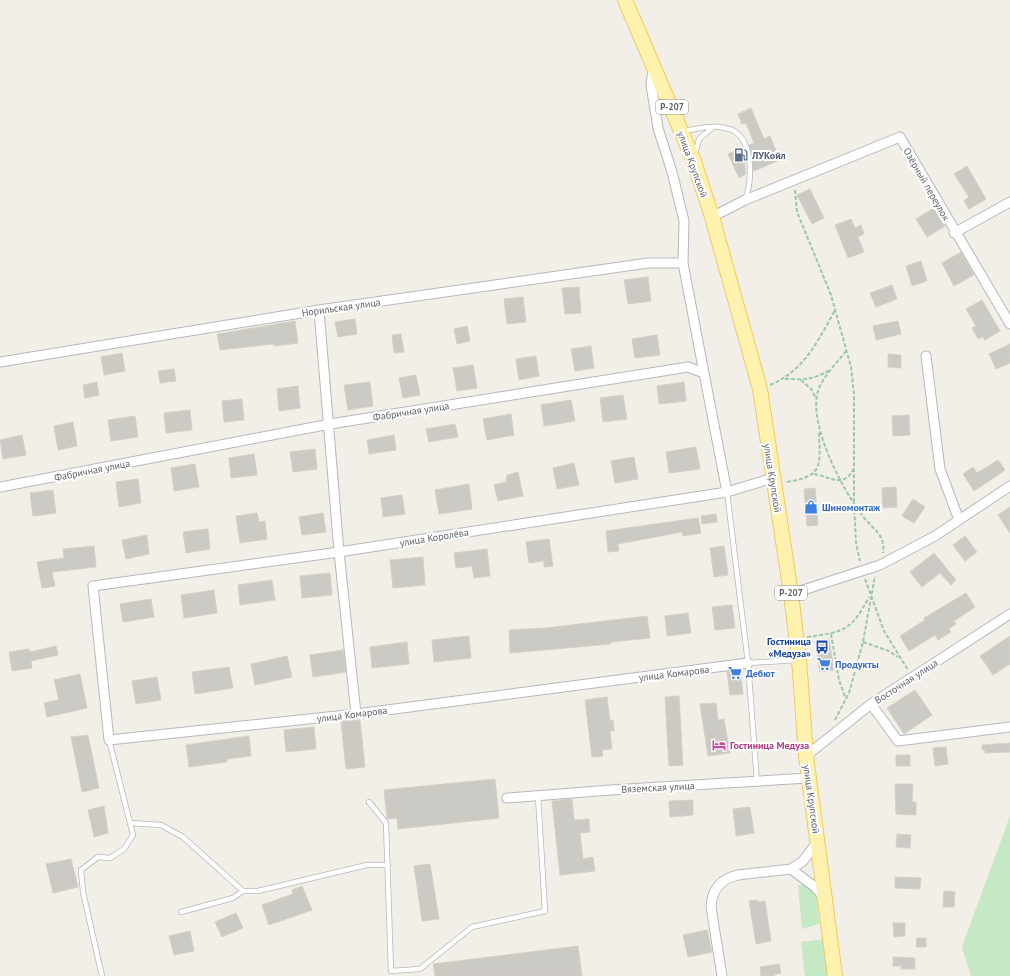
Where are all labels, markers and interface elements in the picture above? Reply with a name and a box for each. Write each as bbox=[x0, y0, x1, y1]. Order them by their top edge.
road number: Р-207 bbox=[656, 100, 688, 114]
street label: улица Крупской bbox=[675, 129, 711, 199]
street label: Озёрный переулок bbox=[900, 145, 953, 223]
fuel station icon: ЛУКойл bbox=[733, 147, 749, 163]
place label: ЛУКойл bbox=[751, 149, 786, 162]
street label: Норильская улица bbox=[301, 296, 381, 319]
street label: Фабричная улица bbox=[372, 399, 450, 424]
street label: улица Крупской bbox=[761, 443, 784, 513]
street label: Фабричная улица bbox=[53, 457, 131, 484]
shop icon: Шиномонтаж bbox=[803, 499, 819, 515]
place label: Шиномонтаж bbox=[822, 501, 880, 514]
street label: улица Королёва bbox=[399, 526, 470, 549]
road number: Р-207 bbox=[775, 586, 807, 600]
place label: Гостиница «Медуза» bbox=[767, 635, 811, 660]
bus stop icon: Гостиница «Медуза» bbox=[814, 639, 830, 655]
supermarket icon: Продукты bbox=[816, 656, 832, 672]
street label: Восточная улица bbox=[872, 656, 940, 707]
place label: Продукты bbox=[835, 658, 879, 671]
street label: улица Комарова bbox=[638, 663, 710, 684]
supermarket icon: Дебют bbox=[727, 665, 743, 681]
place label: Дебют bbox=[746, 667, 775, 680]
street label: улица Комарова bbox=[316, 704, 388, 725]
hotel icon: Гостиница Медуза bbox=[711, 737, 727, 753]
place label: Гостиница Медуза bbox=[730, 739, 809, 752]
street label: улица Крупской bbox=[800, 764, 823, 834]
street label: Вяземская улица bbox=[621, 779, 695, 796]

